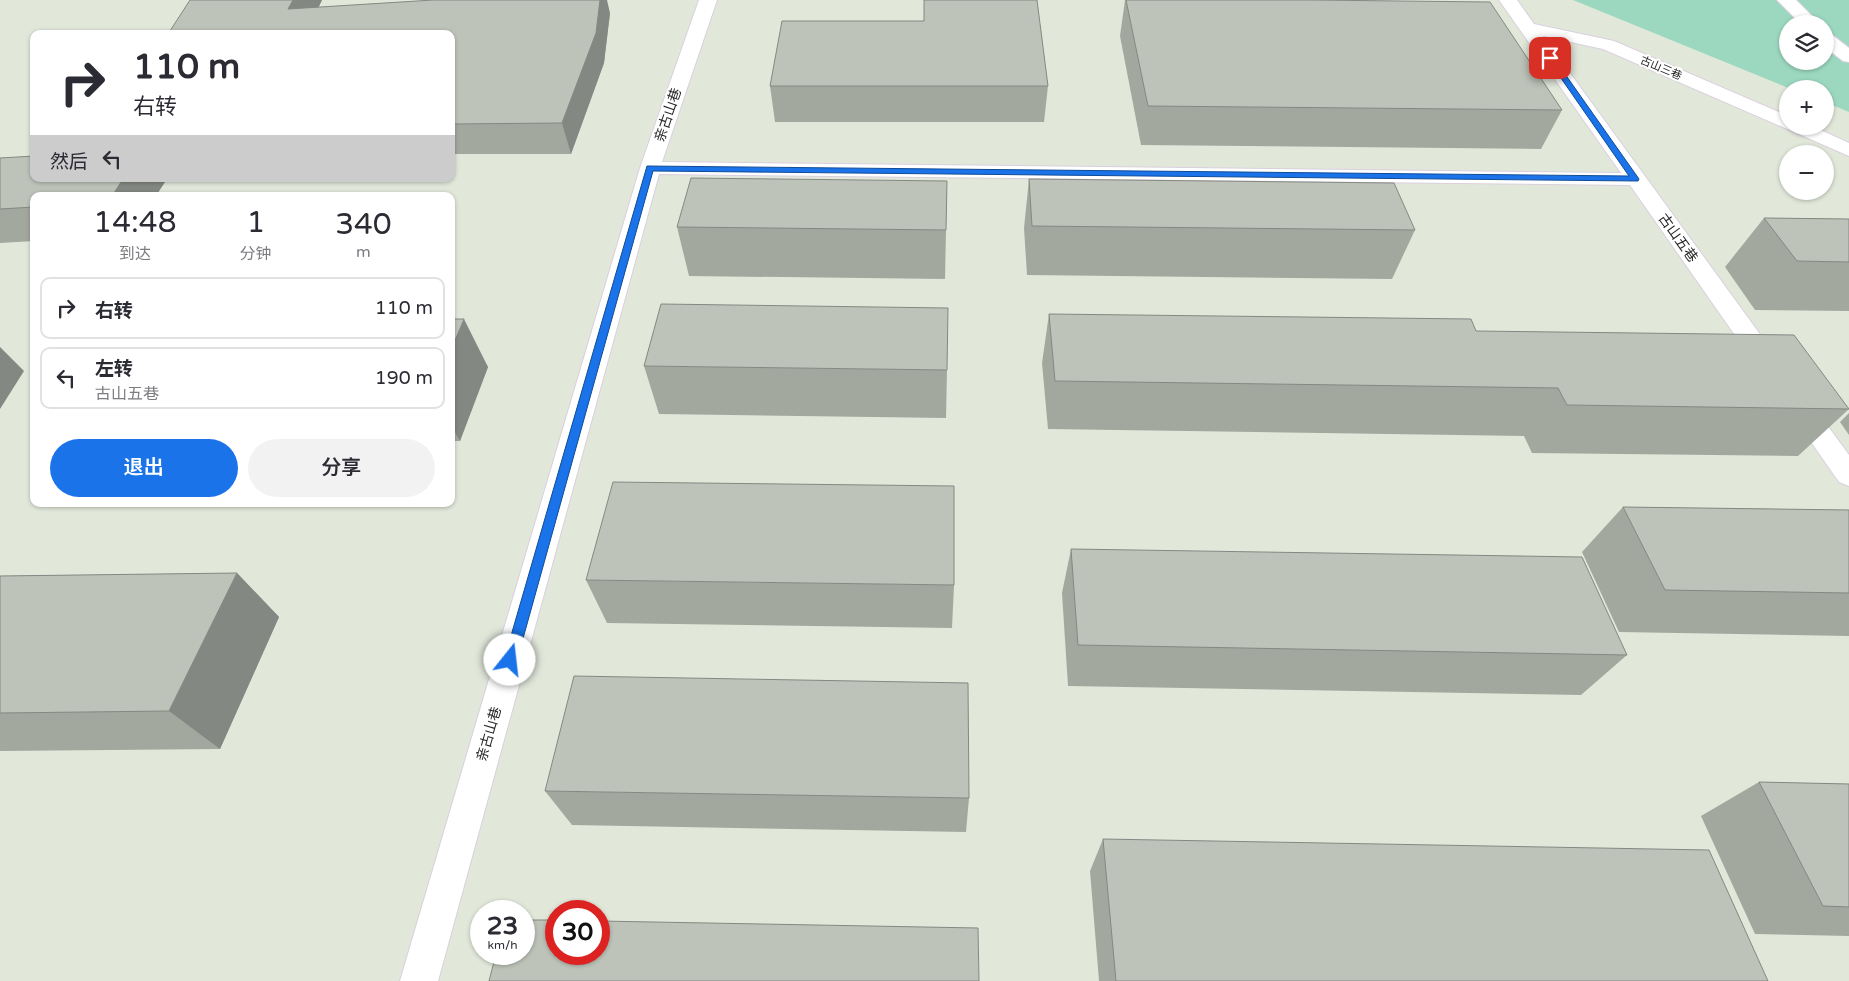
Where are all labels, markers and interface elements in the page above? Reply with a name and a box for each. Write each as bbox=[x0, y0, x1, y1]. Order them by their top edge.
map controls bbox=[1779, 15, 1834, 200]
button: layers bbox=[1779, 15, 1834, 70]
pin bbox=[1529, 37, 1571, 79]
icon: arrive bbox=[1536, 44, 1564, 72]
text: 110 m bbox=[133, 46, 240, 88]
icon: right bbox=[50, 50, 115, 115]
street label: 古山三巷 bbox=[1638, 53, 1684, 83]
button: + bbox=[1779, 80, 1834, 135]
street label: 亲古山巷 bbox=[651, 86, 685, 144]
text: 右转 bbox=[133, 94, 177, 120]
icon: left bbox=[98, 145, 126, 173]
button: − bbox=[1779, 145, 1834, 200]
text: 然后 bbox=[50, 151, 88, 173]
text: 14:48 bbox=[93, 204, 176, 241]
text: 1 bbox=[246, 204, 265, 241]
text: 340 bbox=[335, 206, 392, 243]
street label: 古山五巷 bbox=[1655, 210, 1701, 266]
text: m bbox=[356, 242, 371, 262]
text: 到达 bbox=[119, 244, 151, 264]
text: 分钟 bbox=[240, 244, 272, 264]
icon: right bbox=[52, 294, 80, 322]
text: 110 m bbox=[375, 297, 433, 319]
text: 右转 bbox=[95, 300, 133, 322]
text: 左转 bbox=[95, 358, 133, 380]
icon: left bbox=[52, 364, 80, 392]
text: 190 m bbox=[375, 367, 433, 389]
text: 古山五巷 bbox=[95, 384, 159, 404]
button: 退出 bbox=[50, 439, 238, 497]
button: 分享 bbox=[248, 439, 435, 497]
position arrow bbox=[483, 633, 535, 685]
street label: 亲古山巷 bbox=[473, 705, 505, 763]
speed limit sign: 30 bbox=[545, 900, 610, 965]
text: 23 bbox=[487, 911, 518, 941]
text: km/h bbox=[487, 938, 518, 952]

